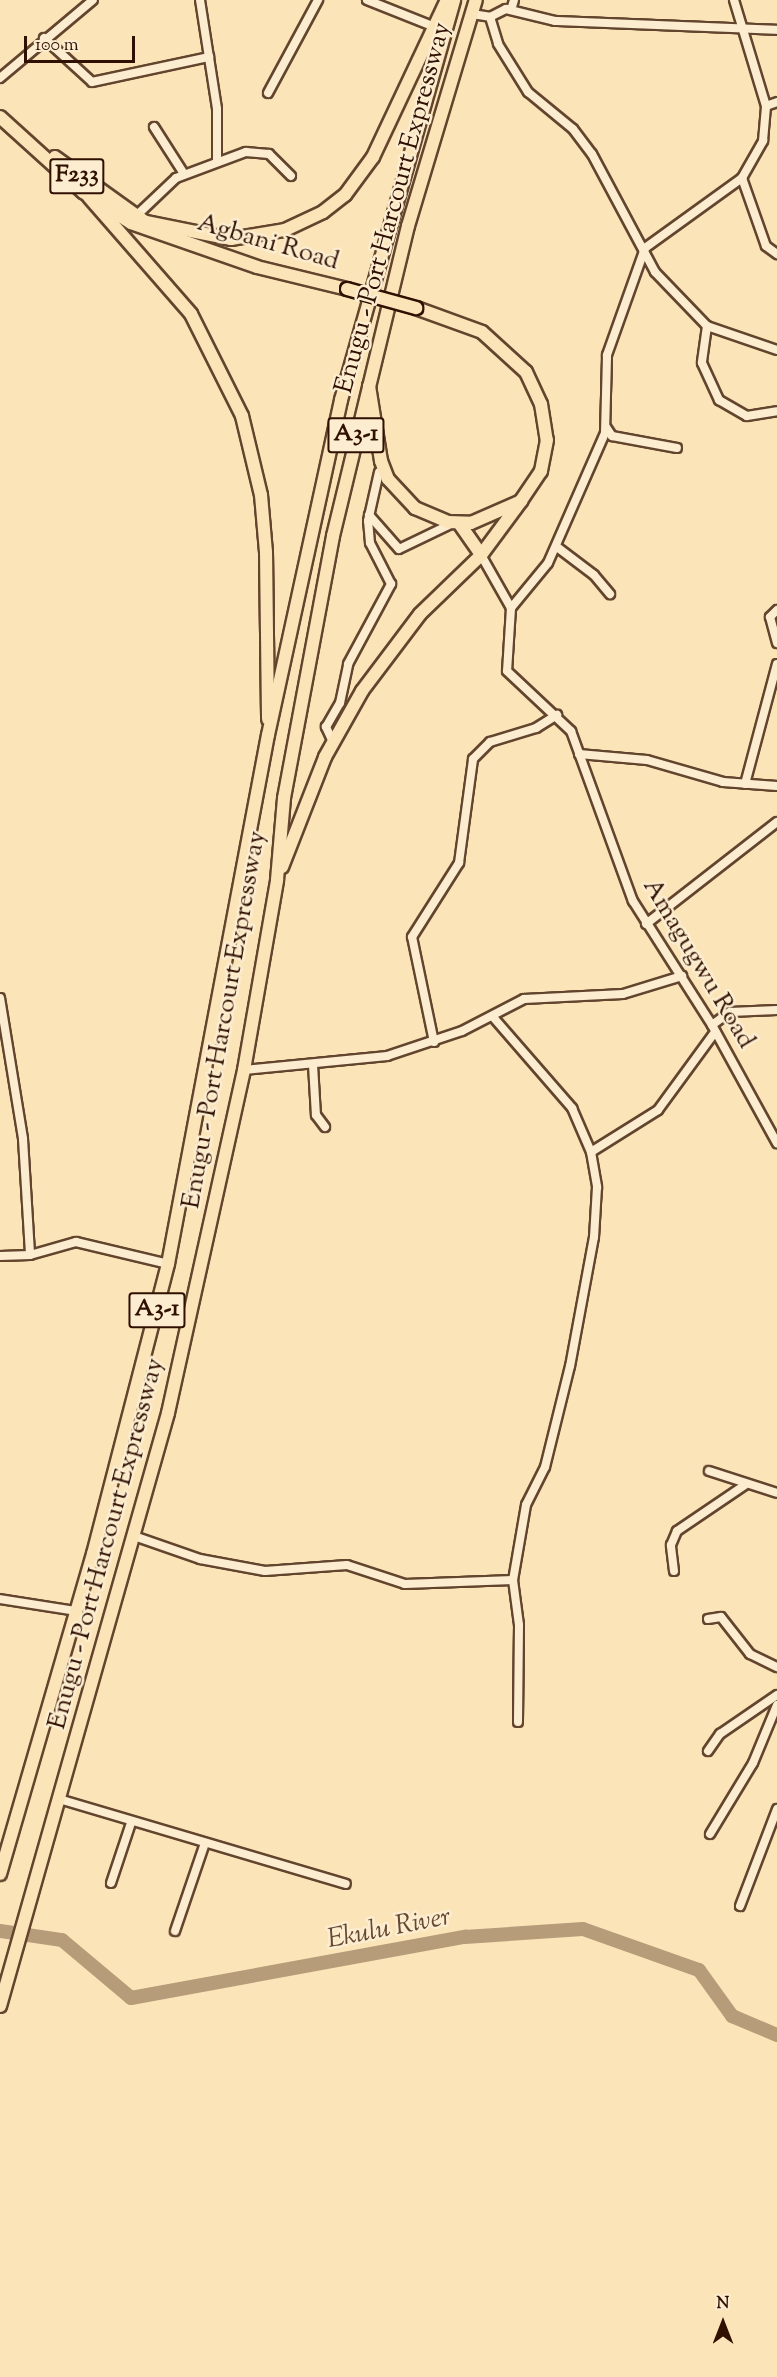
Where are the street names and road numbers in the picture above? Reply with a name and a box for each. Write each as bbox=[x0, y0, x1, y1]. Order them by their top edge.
street label: Enugu - Port Harcourt Expressway bbox=[329, 19, 459, 397]
road number: F233 bbox=[48, 155, 106, 197]
street label: Agbani Road bbox=[194, 208, 342, 278]
road number: A3-1 bbox=[326, 414, 386, 456]
street label: Enugu - Port Harcourt Expressway bbox=[176, 829, 274, 1211]
street label: Amagugwu Road bbox=[635, 873, 761, 1055]
road number: A3-1 bbox=[127, 1289, 187, 1331]
street label: Enugu - Port Harcourt Expressway bbox=[42, 1355, 172, 1733]

